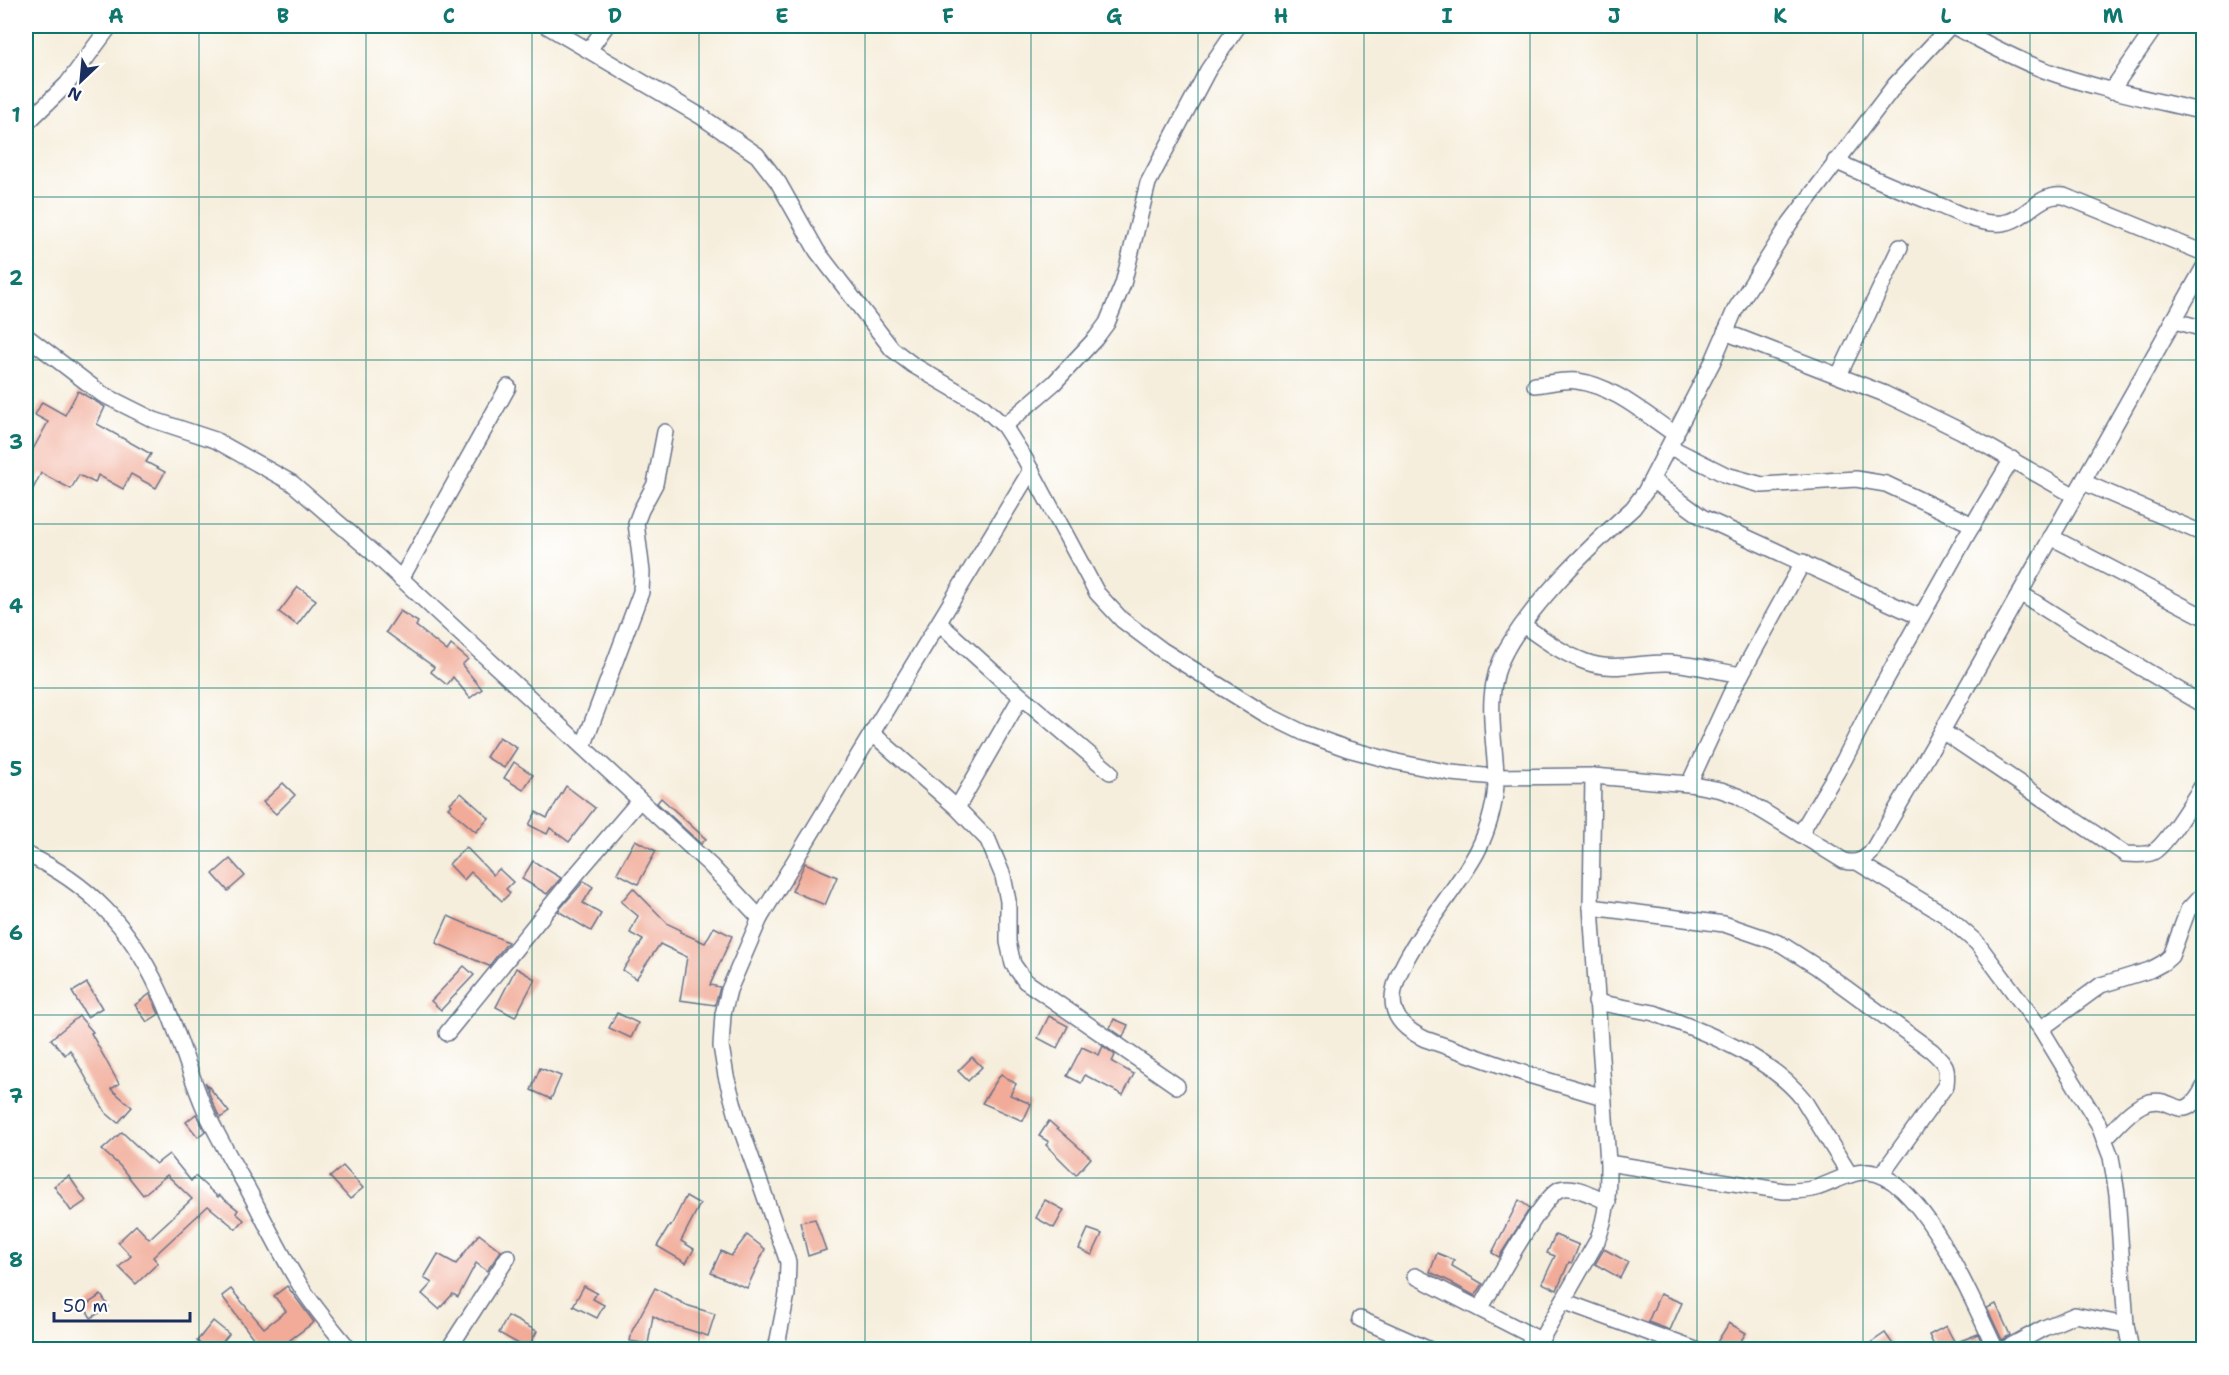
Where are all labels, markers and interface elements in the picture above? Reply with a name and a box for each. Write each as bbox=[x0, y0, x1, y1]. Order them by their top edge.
text: A bbox=[108, 3, 124, 29]
text: B bbox=[277, 3, 289, 29]
text: C bbox=[443, 3, 455, 29]
text: D bbox=[608, 3, 622, 29]
text: E bbox=[775, 3, 789, 29]
text: F bbox=[942, 3, 954, 29]
text: G bbox=[1106, 3, 1122, 29]
text: H bbox=[1274, 3, 1288, 29]
text: I bbox=[1441, 3, 1453, 29]
text: J bbox=[1608, 3, 1621, 29]
text: K bbox=[1773, 3, 1787, 29]
text: L bbox=[1941, 3, 1952, 29]
text: M bbox=[2103, 3, 2124, 29]
north arrow bbox=[51, 51, 111, 111]
text: N bbox=[64, 82, 85, 106]
text: 1 bbox=[11, 102, 21, 128]
text: 2 bbox=[9, 265, 23, 291]
text: 3 bbox=[9, 429, 23, 455]
text: 4 bbox=[9, 593, 23, 619]
text: 5 bbox=[10, 756, 22, 782]
text: 6 bbox=[9, 920, 23, 946]
text: 7 bbox=[9, 1083, 23, 1109]
text: 8 bbox=[9, 1247, 23, 1273]
scale bar bbox=[54, 1285, 190, 1323]
text: 50 m bbox=[63, 1294, 108, 1318]

